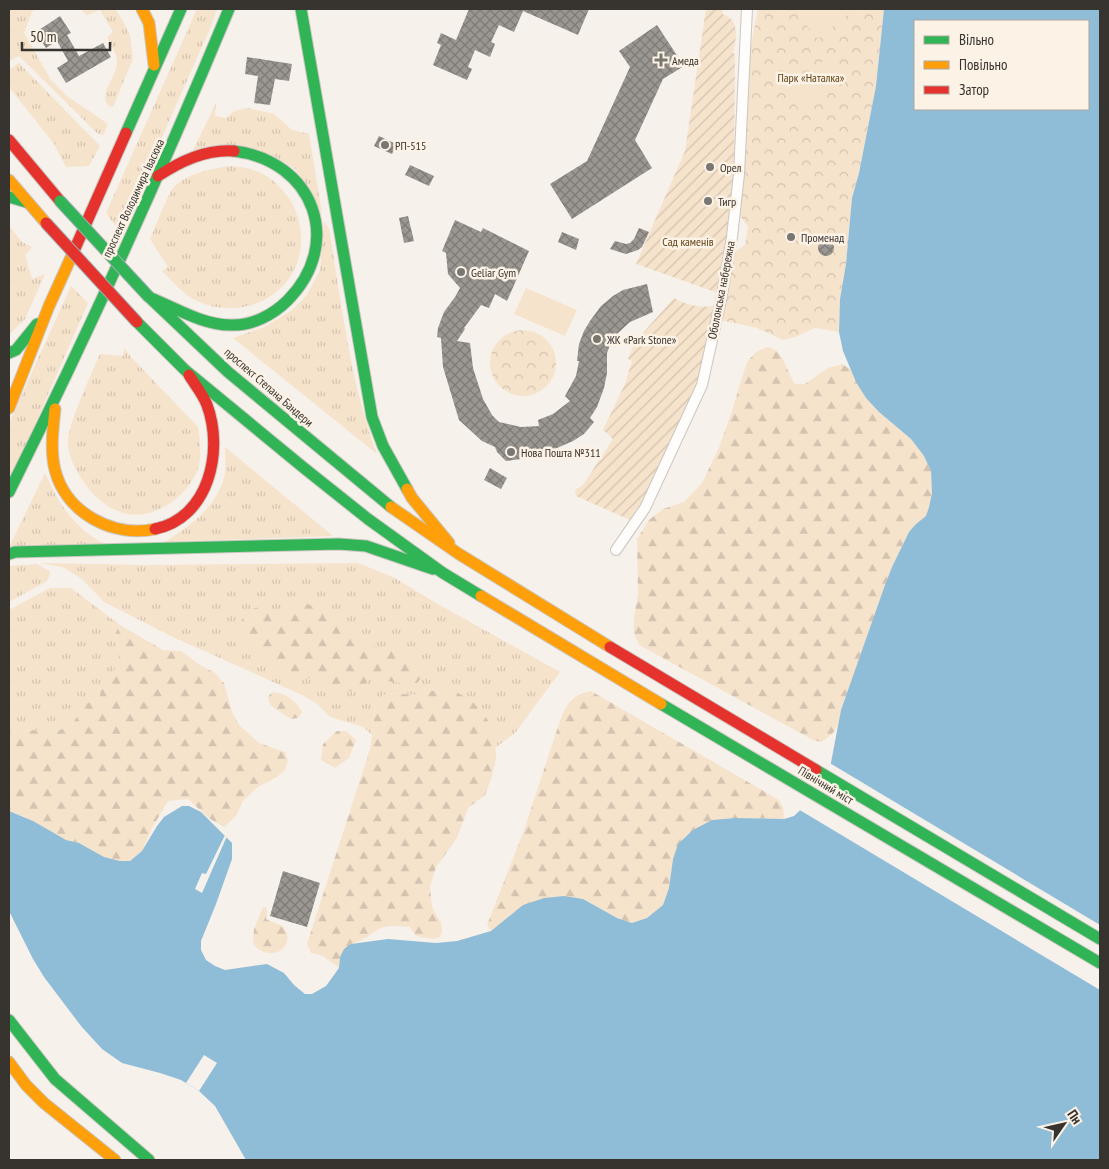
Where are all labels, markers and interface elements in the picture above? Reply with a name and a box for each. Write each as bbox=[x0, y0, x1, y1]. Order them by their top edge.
scale bar bbox=[22, 20, 110, 52]
legend bbox=[914, 20, 1089, 110]
text: 50 m bbox=[30, 27, 56, 46]
text: Вільно bbox=[959, 30, 994, 49]
marker: Амеда bbox=[654, 53, 668, 67]
place label: Амеда bbox=[672, 53, 699, 68]
text: Повільно bbox=[959, 55, 1007, 74]
park label: Парк «Наталка» bbox=[778, 70, 845, 85]
text: Затор bbox=[959, 80, 989, 99]
street label: проспект Володимира Івасюка bbox=[99, 136, 167, 260]
place label: РП-515 bbox=[395, 138, 426, 153]
marker: РП-515 bbox=[379, 139, 391, 151]
place label: Орел bbox=[720, 160, 742, 175]
marker: Орел bbox=[704, 161, 716, 173]
place label: Тигр bbox=[718, 194, 736, 209]
marker: Тигр bbox=[702, 195, 714, 207]
place label: Променад bbox=[801, 230, 845, 245]
marker: Променад bbox=[785, 231, 797, 243]
park label: Сад каменів bbox=[662, 234, 714, 249]
street label: Оболонська набережна bbox=[704, 239, 738, 340]
place label: Geliar Gym bbox=[471, 265, 516, 280]
marker: Geliar Gym bbox=[455, 266, 467, 278]
place label: ЖК «Park Stone» bbox=[606, 332, 677, 347]
marker: ЖК «Park Stone» bbox=[591, 333, 603, 345]
street label: проспект Степана Бандери bbox=[222, 344, 316, 430]
place label: Нова Пошта №311 bbox=[521, 445, 601, 460]
marker: Нова Пошта №311 bbox=[505, 446, 517, 458]
street label: Північний міст bbox=[796, 763, 856, 807]
north arrow bbox=[1039, 1099, 1089, 1149]
text: Пн bbox=[1064, 1106, 1086, 1127]

